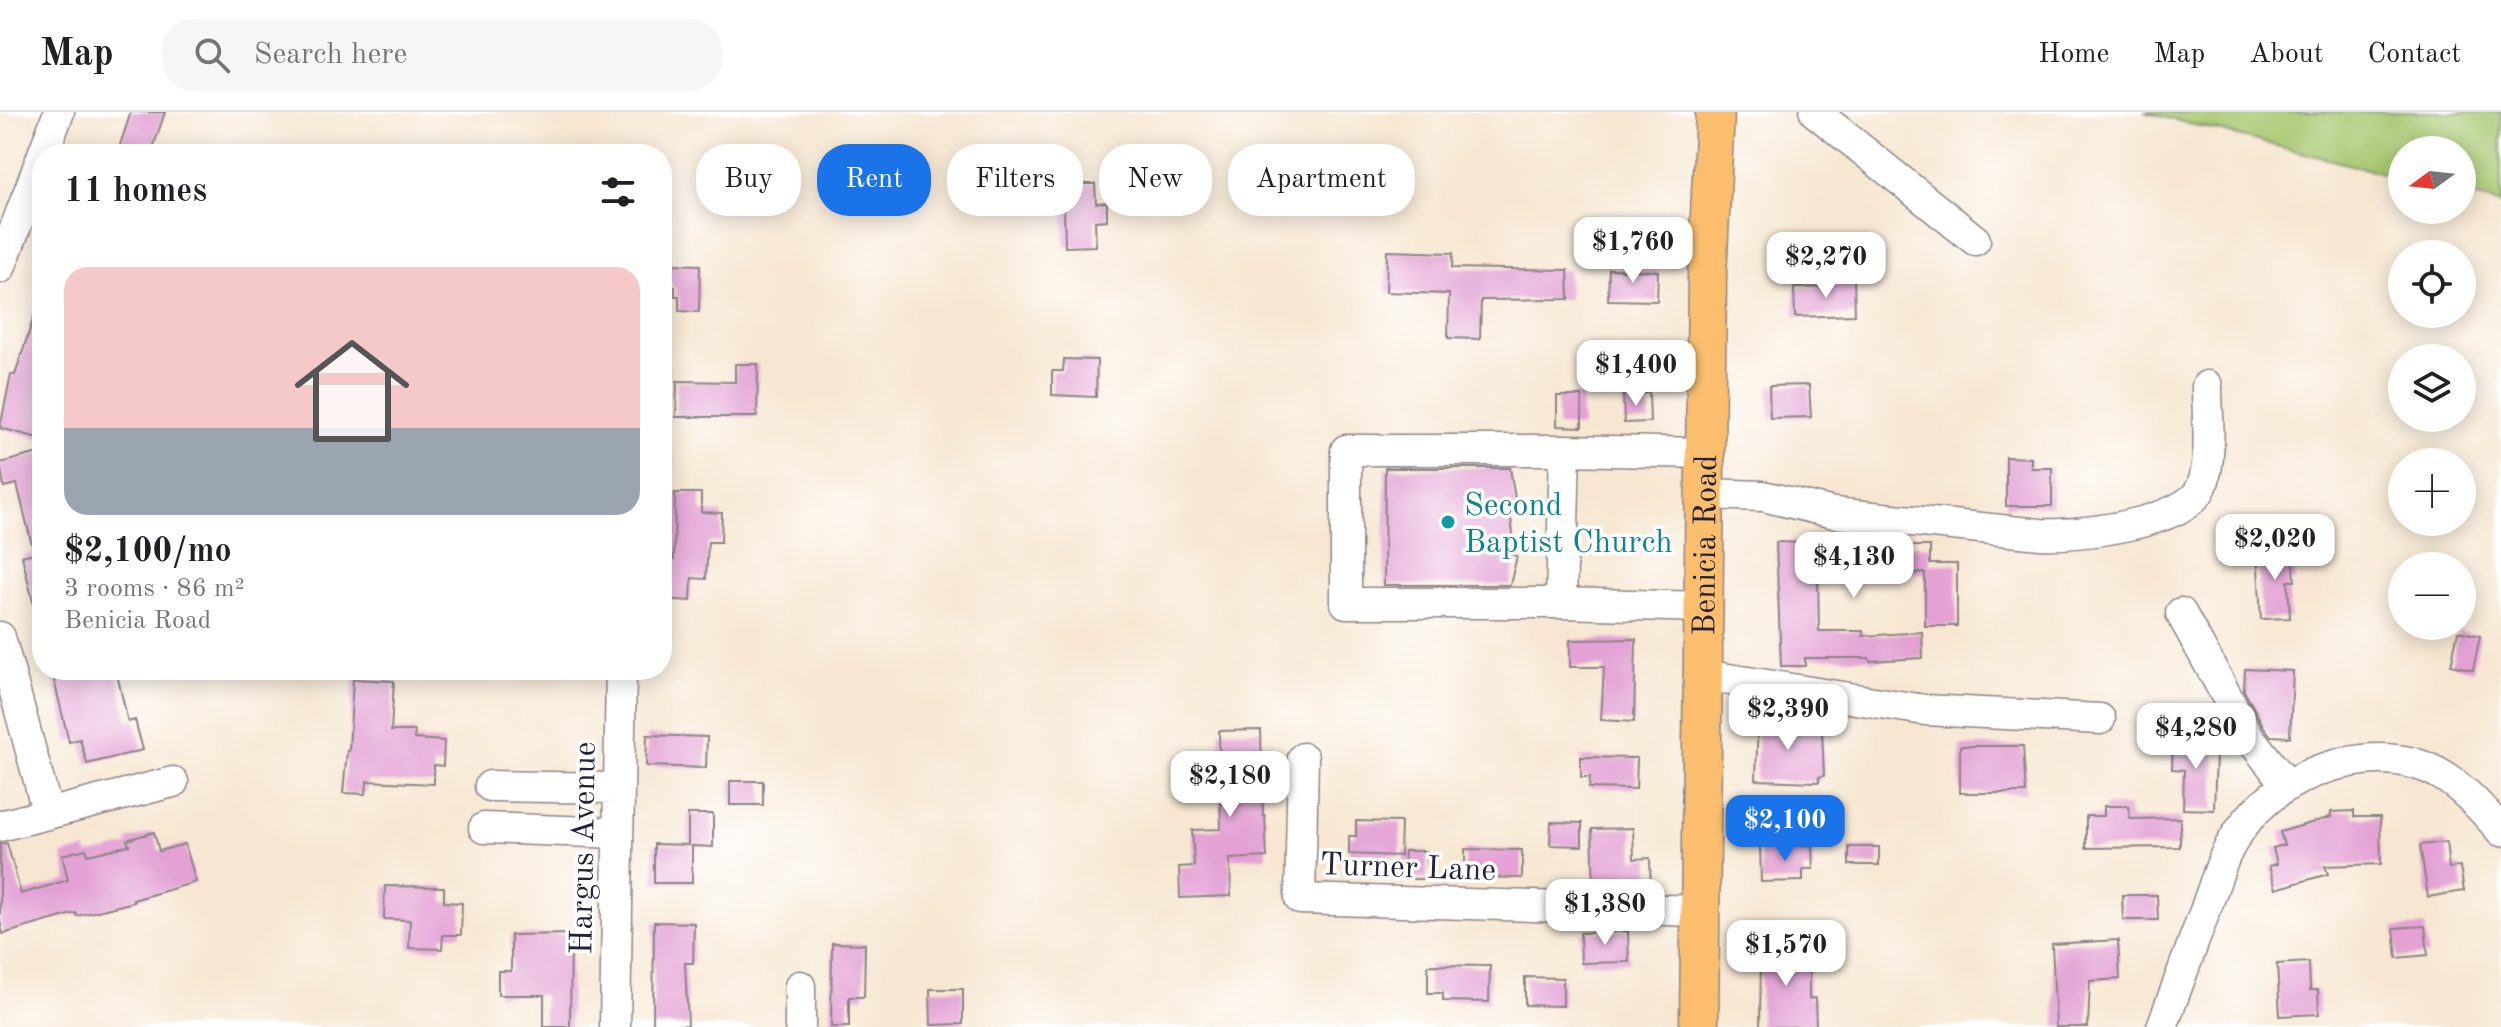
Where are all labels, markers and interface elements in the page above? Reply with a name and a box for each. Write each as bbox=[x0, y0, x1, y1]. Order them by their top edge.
search box bbox=[162, 19, 722, 91]
icon: search bbox=[190, 33, 234, 77]
text: Map bbox=[40, 36, 114, 74]
text: Search here bbox=[254, 40, 407, 70]
text: Home bbox=[2038, 41, 2109, 69]
text: Map bbox=[2153, 41, 2205, 69]
text: About bbox=[2249, 41, 2324, 69]
text: Contact bbox=[2368, 41, 2461, 69]
north arrow bbox=[2388, 136, 2476, 224]
map controls bbox=[2388, 136, 2476, 640]
chip: Buy bbox=[696, 144, 801, 216]
chip: Rent bbox=[817, 144, 931, 216]
chip: Filters bbox=[947, 144, 1083, 216]
chip: New bbox=[1099, 144, 1212, 216]
chip: Apartment bbox=[1228, 144, 1415, 216]
icon: filters bbox=[596, 170, 640, 214]
text: 11 homes bbox=[64, 175, 207, 209]
pin: $1,760 bbox=[1568, 217, 1698, 285]
text: $1,760 bbox=[1592, 230, 1674, 256]
pin: $2,270 bbox=[1761, 232, 1891, 300]
button: locate bbox=[2388, 240, 2476, 328]
text: $2,270 bbox=[1785, 245, 1867, 271]
icon: home bbox=[280, 319, 424, 463]
pin: $1,400 bbox=[1571, 340, 1701, 408]
button: layers bbox=[2388, 344, 2476, 432]
text: $1,400 bbox=[1595, 353, 1677, 379]
button: + bbox=[2388, 448, 2476, 536]
street label: Benicia Road bbox=[1690, 454, 1724, 636]
place label: Second Baptist Church bbox=[1464, 491, 1673, 560]
marker: Second Baptist Church bbox=[1439, 513, 1457, 531]
pin: $2,020 bbox=[2210, 514, 2340, 582]
text: $2,020 bbox=[2234, 527, 2316, 553]
pin: $4,130 bbox=[1789, 532, 1919, 600]
text: $2,100/mo bbox=[64, 535, 232, 569]
text: $4,130 bbox=[1813, 545, 1895, 571]
button: − bbox=[2388, 552, 2476, 640]
text: 3 rooms · 86 m² bbox=[64, 576, 245, 602]
text: Benicia Road bbox=[64, 608, 211, 634]
pin: $2,390 bbox=[1723, 684, 1853, 752]
text: $2,390 bbox=[1747, 697, 1829, 723]
pin: $4,280 bbox=[2131, 703, 2261, 771]
text: $4,280 bbox=[2155, 716, 2237, 742]
street label: Hargus Avenue bbox=[567, 741, 603, 955]
pin: $2,180 bbox=[1165, 751, 1295, 819]
text: $2,180 bbox=[1189, 764, 1271, 790]
pin: $2,100 bbox=[1720, 795, 1850, 863]
text: $2,100 bbox=[1744, 808, 1826, 834]
street label: Turner Lane bbox=[1319, 850, 1497, 888]
pin: $1,380 bbox=[1540, 879, 1670, 947]
text: $1,380 bbox=[1564, 892, 1646, 918]
pin: $1,570 bbox=[1721, 920, 1851, 988]
text: $1,570 bbox=[1745, 933, 1827, 959]

